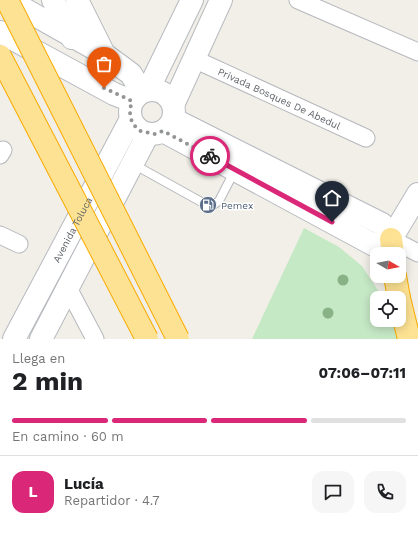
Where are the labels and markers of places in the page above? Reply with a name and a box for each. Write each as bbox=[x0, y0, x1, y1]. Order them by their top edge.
pin bbox=[87, 47, 121, 88]
pin bbox=[315, 181, 349, 222]
fuel station icon: Pemex bbox=[198, 195, 218, 215]
place label: Pemex bbox=[221, 200, 253, 211]

